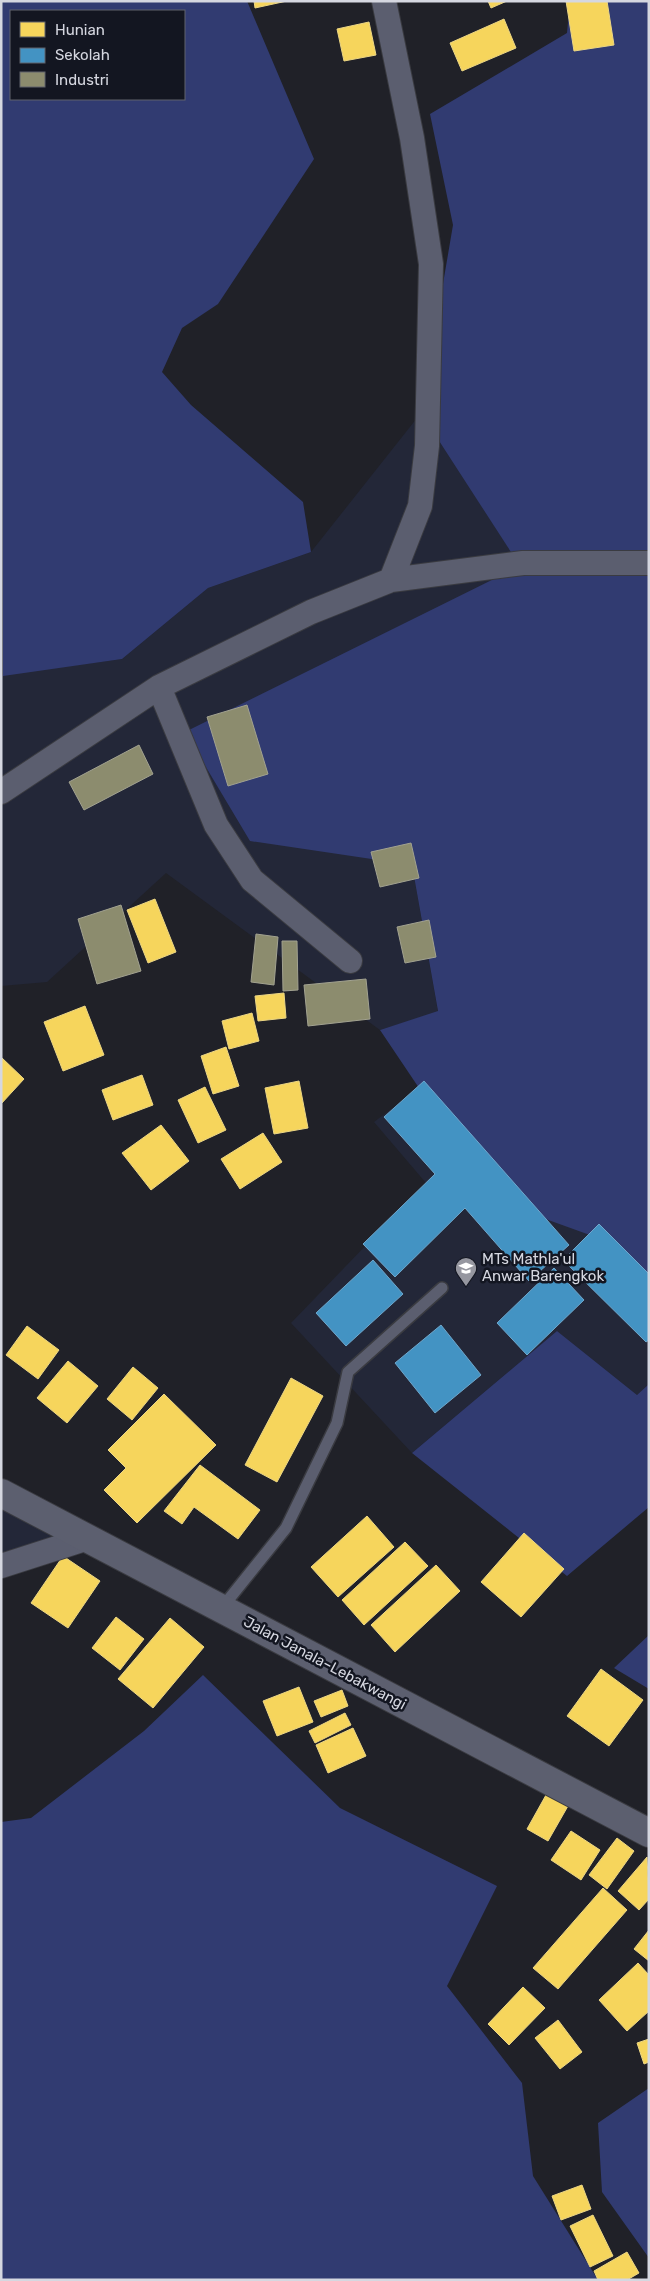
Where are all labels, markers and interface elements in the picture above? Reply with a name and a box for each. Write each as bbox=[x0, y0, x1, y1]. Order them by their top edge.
legend bbox=[10, 10, 185, 100]
text: Hunian bbox=[55, 21, 105, 39]
text: Sekolah bbox=[55, 46, 110, 64]
text: Industri bbox=[55, 71, 109, 89]
place label: MTs Mathla'ul Anwar Barengkok bbox=[482, 1250, 604, 1285]
school or university icon: MTs Mathla'ul Anwar Barengkok bbox=[454, 1256, 478, 1287]
street label: Jalan Janala–Lebakwangi bbox=[241, 1612, 409, 1714]

